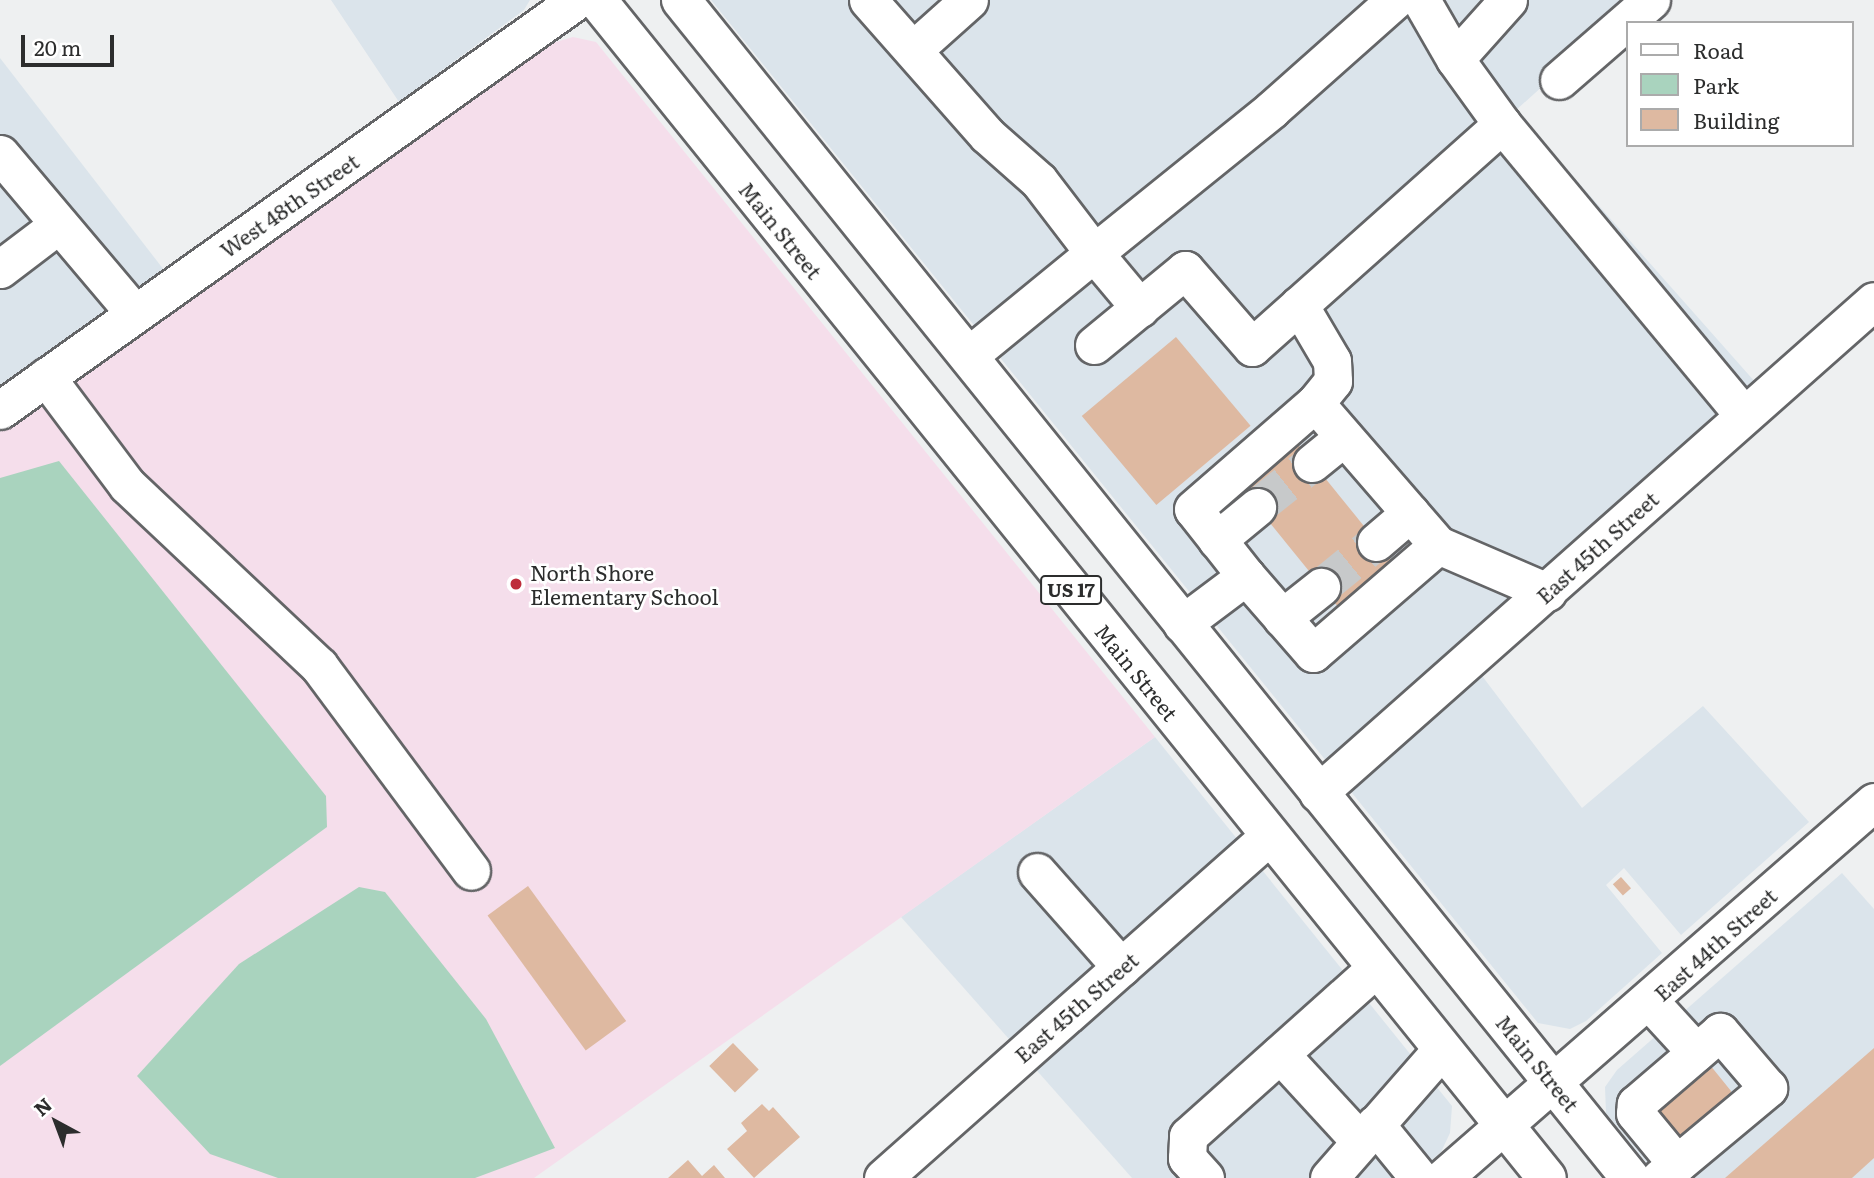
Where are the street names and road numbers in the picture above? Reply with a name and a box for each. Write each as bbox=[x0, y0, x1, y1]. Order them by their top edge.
street label: West 48th Street bbox=[215, 148, 363, 262]
street label: Main Street bbox=[734, 177, 828, 283]
street label: East 45th Street bbox=[1531, 486, 1663, 608]
road number: US 17 bbox=[1040, 575, 1102, 606]
street label: Main Street bbox=[1090, 619, 1184, 725]
street label: East 44th Street bbox=[1649, 882, 1781, 1006]
street label: East 45th Street bbox=[1009, 947, 1143, 1067]
street label: Main Street bbox=[1491, 1010, 1585, 1116]

